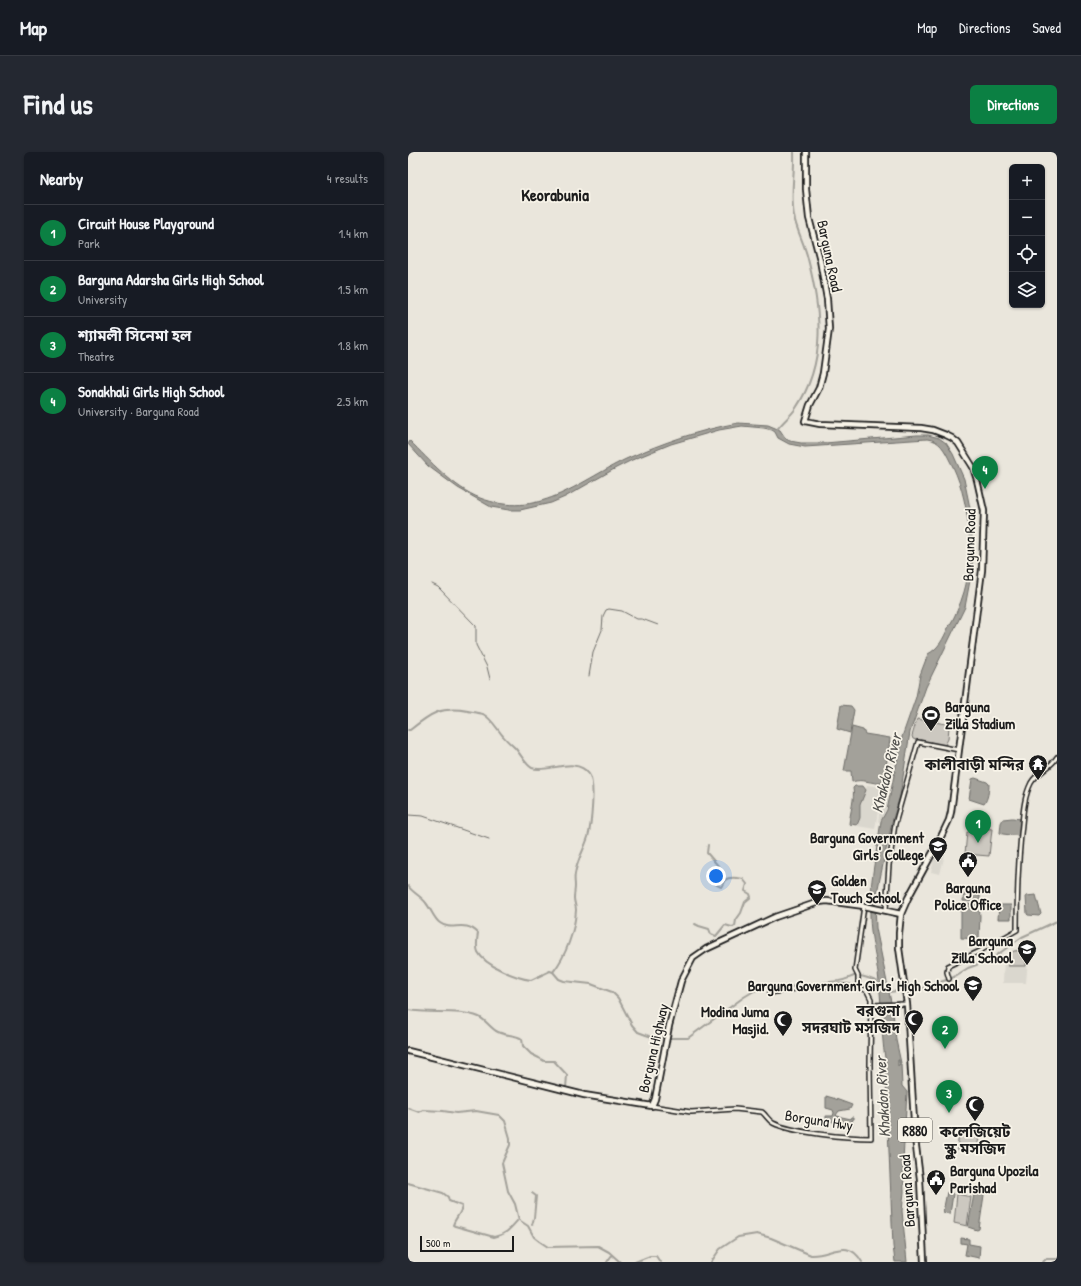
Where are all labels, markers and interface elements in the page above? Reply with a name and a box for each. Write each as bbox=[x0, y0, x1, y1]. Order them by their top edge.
text: Map bbox=[20, 15, 47, 41]
text: Map bbox=[917, 18, 937, 37]
text: Directions bbox=[959, 18, 1010, 37]
text: Saved bbox=[1032, 18, 1061, 37]
text: Find us bbox=[24, 85, 93, 123]
button: Directions bbox=[970, 85, 1057, 124]
map controls bbox=[1009, 164, 1045, 308]
button: + bbox=[1009, 164, 1045, 200]
text: Nearby bbox=[40, 167, 83, 190]
text: 4 results bbox=[327, 169, 368, 187]
district label: Keorabunia bbox=[521, 183, 589, 206]
button: − bbox=[1009, 200, 1045, 236]
text: Circuit House Playground bbox=[78, 213, 214, 234]
street label: Barguna Road bbox=[812, 218, 848, 294]
text: 1 bbox=[51, 224, 55, 242]
text: 1.4 km bbox=[338, 224, 368, 242]
text: Park bbox=[78, 234, 100, 252]
button: locate bbox=[1009, 236, 1045, 272]
text: Barguna Adarsha Girls High School bbox=[78, 269, 264, 290]
button: layers bbox=[1009, 272, 1045, 308]
text: 2 bbox=[50, 280, 56, 298]
text: 1.5 km bbox=[338, 280, 368, 298]
text: University bbox=[78, 290, 127, 308]
text: শ্যামলী সিনেমা হল bbox=[78, 325, 191, 346]
text: 3 bbox=[50, 336, 56, 354]
text: 1.8 km bbox=[338, 336, 368, 354]
text: Theatre bbox=[78, 347, 114, 365]
text: Sonakhali Girls High School bbox=[78, 381, 224, 402]
text: 4 bbox=[51, 392, 55, 410]
text: 2.5 km bbox=[336, 392, 368, 410]
text: University · Barguna Road bbox=[78, 402, 199, 420]
pin: 4 bbox=[972, 456, 998, 489]
street label: Barguna Road bbox=[957, 508, 981, 582]
place label: Barguna Zilla Stadium bbox=[945, 696, 1015, 734]
sports icon: Barguna Zilla Stadium bbox=[920, 704, 942, 732]
water label: Khakdon River bbox=[865, 729, 907, 815]
temple icon: কালীবাড়ী মন্দির bbox=[1027, 753, 1049, 781]
place label: কালীবাড়ী মন্দির bbox=[923, 754, 1025, 775]
pin: 1 bbox=[965, 810, 991, 843]
place label: Barguna Government Girls' College bbox=[810, 827, 925, 866]
school or university icon: Barguna Government Girls' College bbox=[927, 835, 949, 863]
public building icon: Barguna Police Office bbox=[957, 850, 979, 878]
your location bbox=[706, 866, 726, 886]
place label: Golden Touch School bbox=[830, 870, 902, 908]
place label: Barguna Police Office bbox=[934, 877, 1002, 915]
school or university icon: Golden Touch School bbox=[806, 878, 828, 906]
place label: Barguna Zilla School bbox=[951, 930, 1014, 968]
school or university icon: Barguna Zilla School bbox=[1016, 938, 1038, 966]
school or university icon: Barguna Government Girls' High School bbox=[962, 974, 984, 1002]
place label: Barguna Government Girls' High School bbox=[748, 975, 960, 997]
place label: বরগুনা সদরঘাট মসজিদ bbox=[801, 1000, 901, 1038]
street label: Borguna Highway bbox=[633, 1001, 673, 1095]
place label: Modina Juma Masjid. bbox=[701, 1001, 769, 1039]
mosque icon: বরগুনা সদরঘাট মসজিদ bbox=[903, 1008, 925, 1036]
mosque icon: Modina Juma Masjid. bbox=[772, 1009, 794, 1037]
pin: 2 bbox=[932, 1016, 958, 1049]
water label: Khakdon River bbox=[869, 1054, 895, 1138]
pin: 3 bbox=[936, 1080, 962, 1113]
mosque icon: কলেজিয়েট স্কুল মসজিদ bbox=[964, 1094, 986, 1122]
street label: Borguna Hwy bbox=[784, 1104, 854, 1136]
road number: R880 bbox=[898, 1118, 932, 1142]
place label: কলেজিয়েট স্কুল মসজিদ bbox=[939, 1121, 1011, 1160]
street label: Barguna Road bbox=[894, 1154, 920, 1228]
place label: Barguna Upozila Parishad bbox=[950, 1160, 1039, 1198]
public building icon: Barguna Upozila Parishad bbox=[925, 1168, 947, 1196]
scale bar bbox=[420, 1234, 514, 1253]
text: 500 m bbox=[426, 1236, 451, 1250]

